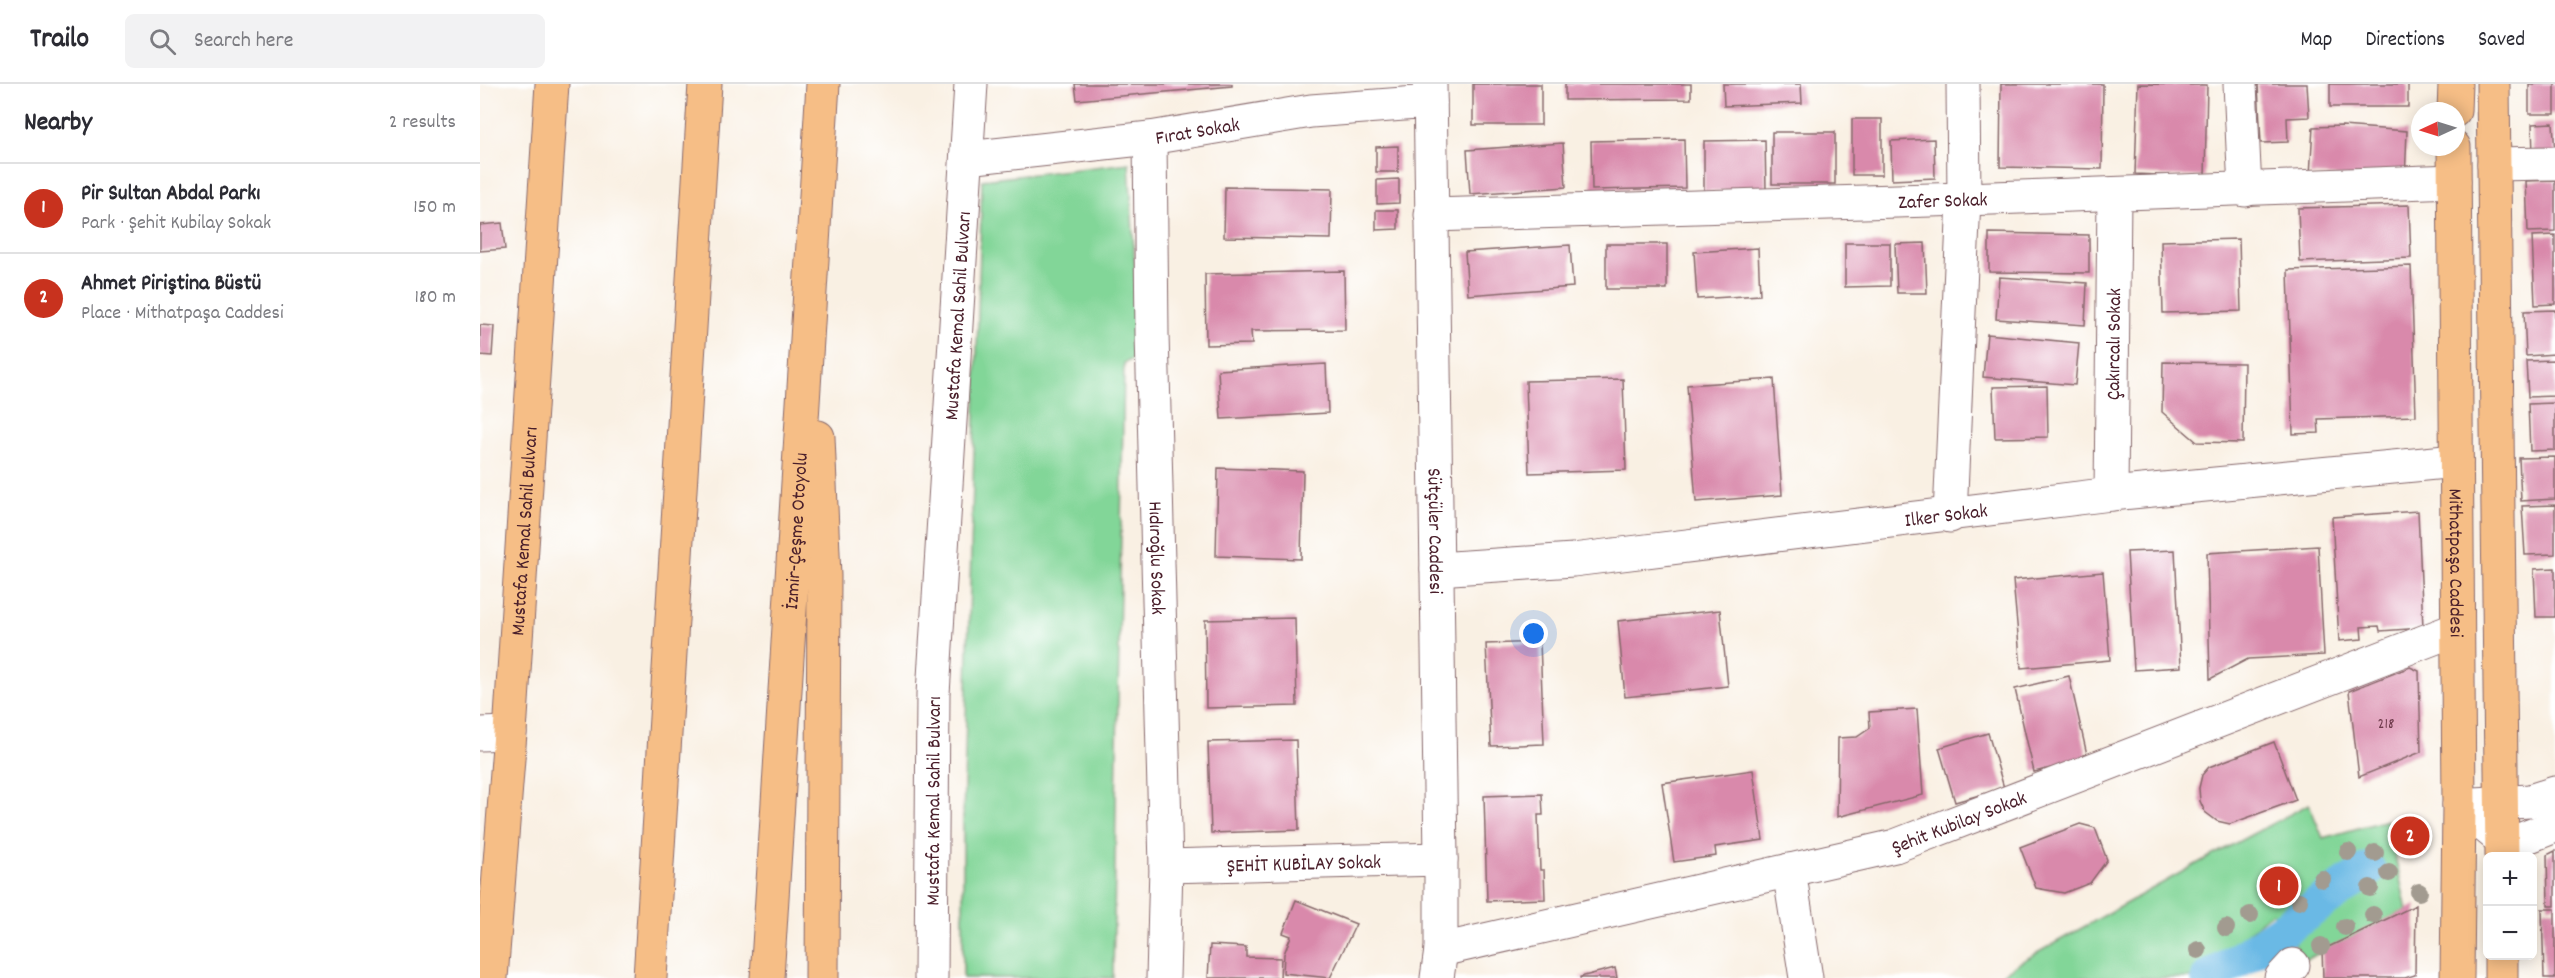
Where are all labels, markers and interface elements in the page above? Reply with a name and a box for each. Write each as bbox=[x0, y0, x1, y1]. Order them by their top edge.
search box bbox=[125, 14, 545, 68]
text: Trailo bbox=[30, 21, 89, 61]
icon: search bbox=[146, 25, 179, 58]
text: Search here bbox=[194, 26, 293, 57]
text: Map bbox=[2301, 26, 2332, 56]
text: Directions bbox=[2365, 26, 2445, 56]
text: Saved bbox=[2478, 26, 2525, 56]
north arrow bbox=[2411, 102, 2465, 156]
text: Nearby bbox=[24, 105, 92, 142]
text: 2 results bbox=[389, 109, 456, 137]
street label: Fırat Sokak bbox=[1154, 112, 1242, 154]
text: Pir Sultan Abdal Parkı bbox=[81, 179, 260, 210]
street label: Zafer Sokak bbox=[1898, 187, 1988, 218]
text: 1 bbox=[41, 194, 46, 222]
text: 150 m bbox=[413, 194, 456, 222]
text: Park · Şehit Kubilay Sokak bbox=[81, 210, 271, 238]
street label: Mustafa Kemal Sahil Bulvarı bbox=[939, 211, 980, 421]
text: Ahmet Piriştina Büstü bbox=[81, 269, 261, 300]
text: 2 bbox=[39, 284, 48, 312]
text: 180 m bbox=[414, 284, 456, 312]
street label: Çakırcalı Sokak bbox=[2101, 288, 2130, 400]
text: Place · Mithatpaşa Caddesi bbox=[81, 300, 284, 328]
street label: Mustafa Kemal Sahil Bulvarı bbox=[505, 426, 547, 637]
street label: İzmir-Çeşme Otoyolu bbox=[779, 452, 817, 610]
street label: Sütçüler Caddesi bbox=[1418, 468, 1448, 595]
street label: Mithatpaşa Caddesi bbox=[2440, 488, 2469, 638]
street label: Ilker Sokak bbox=[1903, 498, 1989, 536]
street label: Hıdıroğlu Sokak bbox=[1139, 501, 1170, 615]
your location bbox=[1519, 619, 1548, 648]
street label: Mustafa Kemal Sahil Bulvarı bbox=[921, 696, 950, 906]
house number: 218 bbox=[2378, 713, 2394, 736]
street label: Şehit Kubilay Sokak bbox=[1888, 785, 2031, 863]
pin: 2 bbox=[2390, 814, 2430, 858]
street label: ŞEHİT KUBİLAY Sokak bbox=[1227, 850, 1382, 881]
map controls bbox=[2483, 852, 2537, 960]
button: + bbox=[2483, 852, 2537, 906]
pin: 1 bbox=[2260, 864, 2298, 908]
button: − bbox=[2483, 906, 2537, 960]

